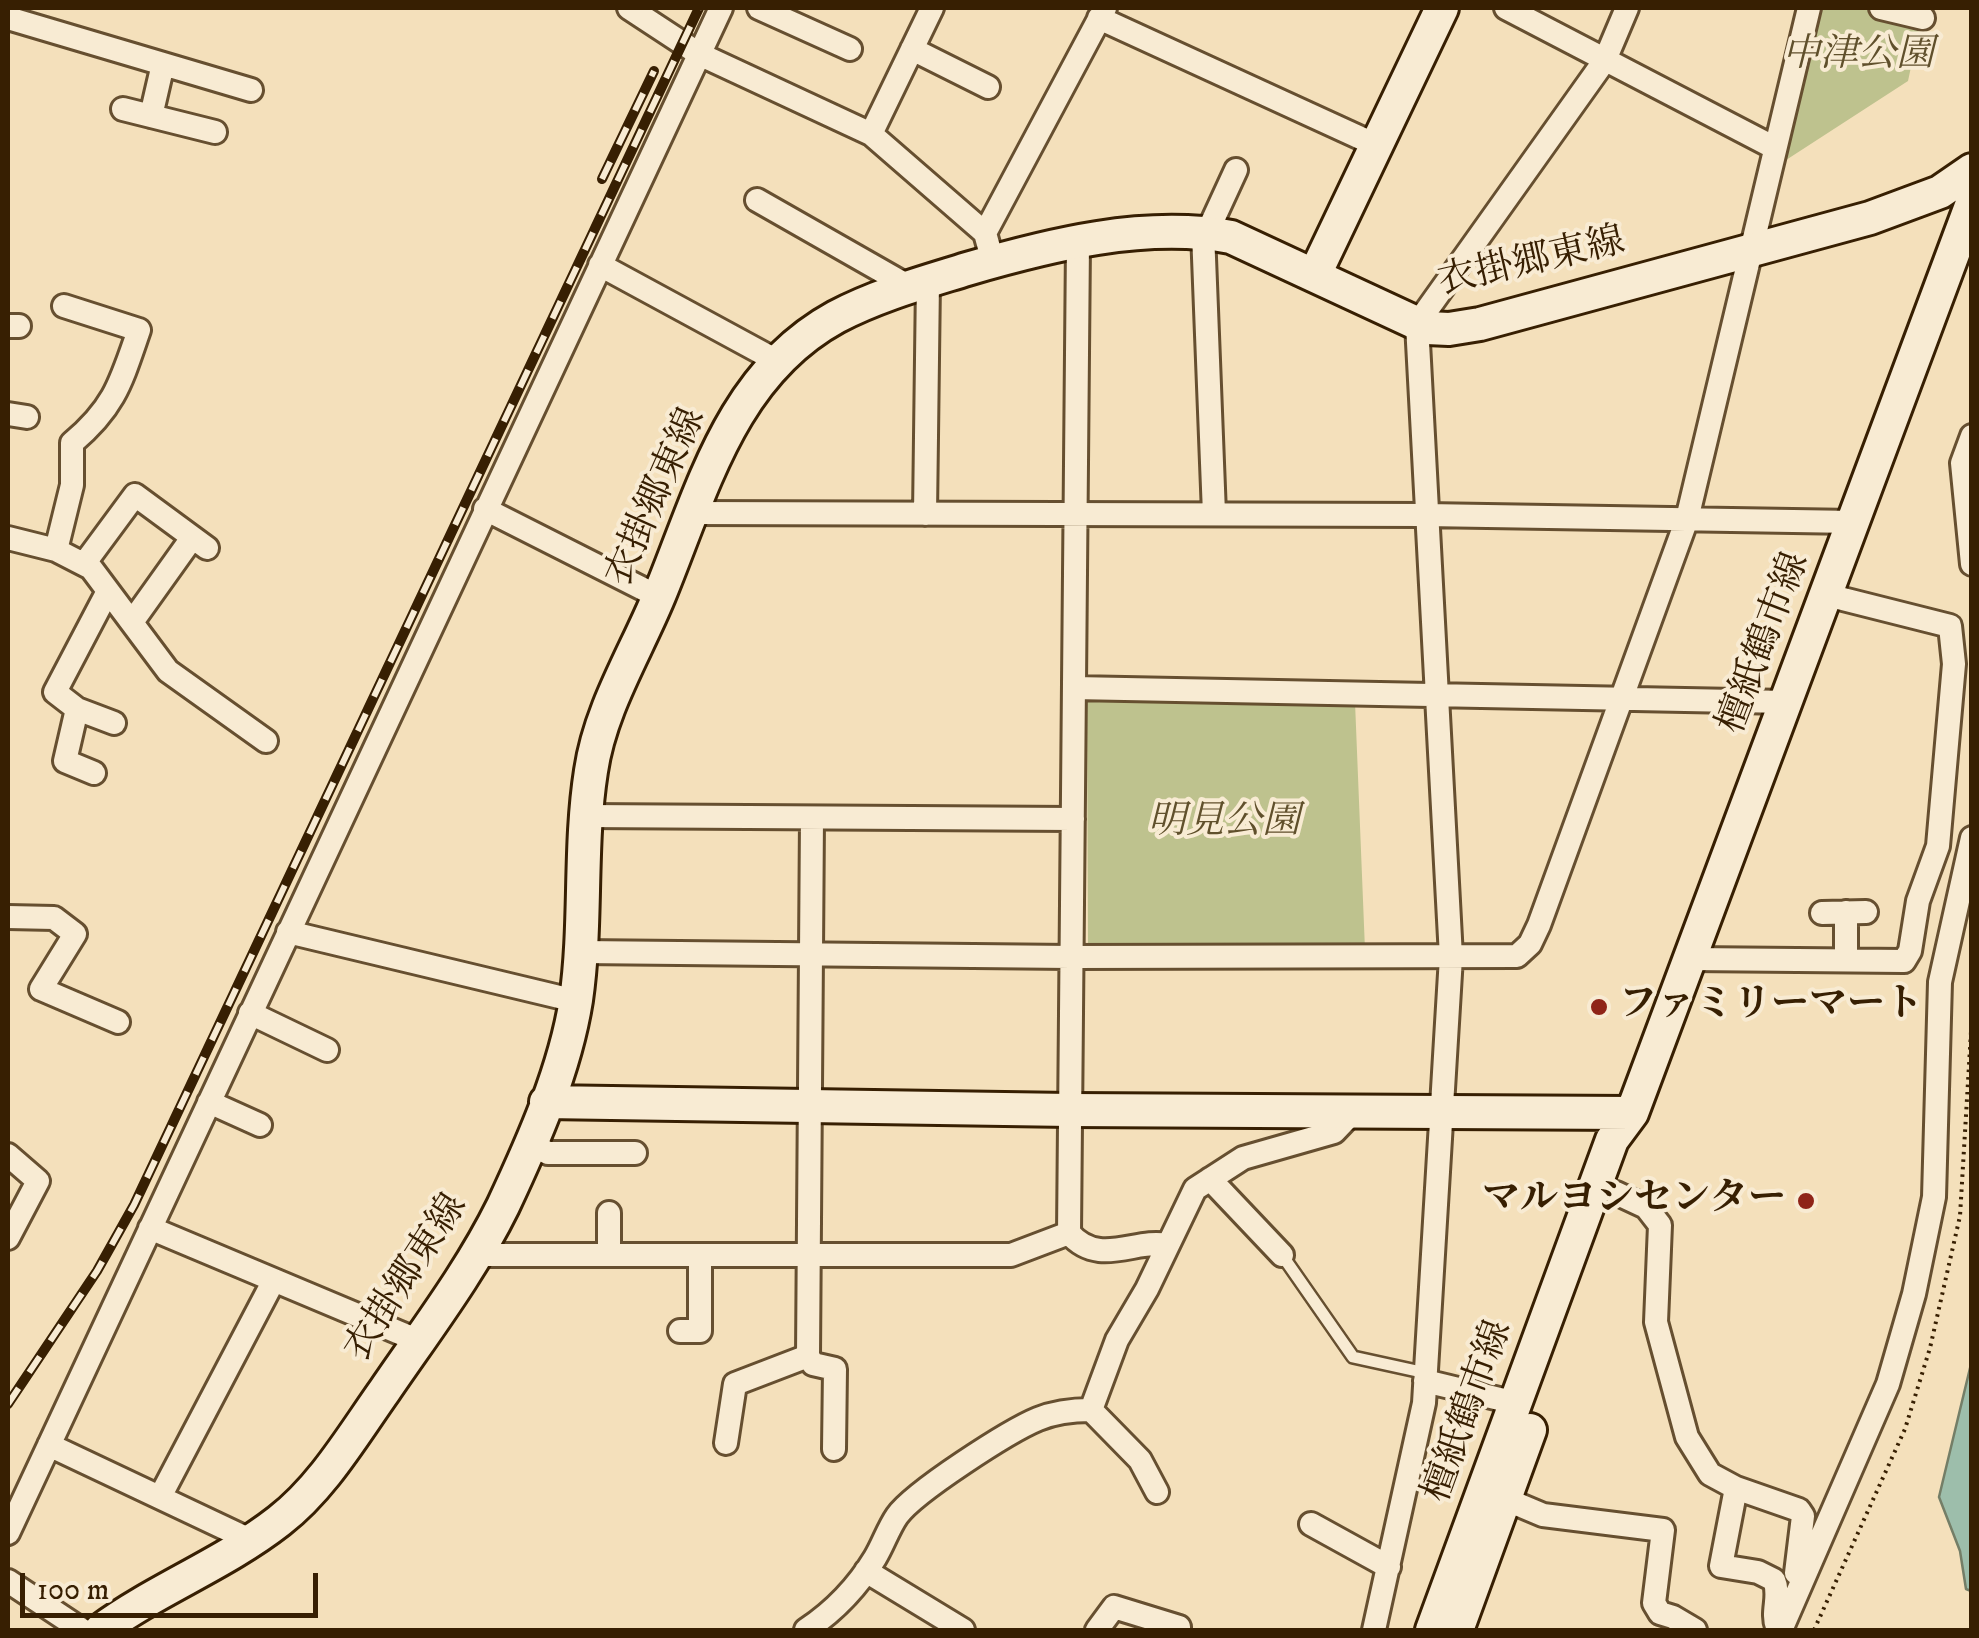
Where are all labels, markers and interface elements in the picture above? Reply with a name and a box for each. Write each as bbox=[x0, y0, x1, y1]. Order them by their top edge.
park label: 中津公園 bbox=[1782, 34, 1934, 80]
street label: 衣掛郷東線 bbox=[1434, 220, 1630, 308]
street label: 衣掛郷東線 bbox=[599, 402, 717, 594]
street label: 檀紙鶴市線 bbox=[1711, 547, 1821, 741]
park label: 明見公園 bbox=[1148, 801, 1300, 847]
place label: ファミリーマート bbox=[1619, 984, 1923, 1030]
marker: ファミリーマート bbox=[1588, 996, 1610, 1018]
place label: マルヨシセンター bbox=[1482, 1178, 1786, 1224]
street label: 衣掛郷東線 bbox=[337, 1187, 479, 1371]
marker: マルヨシセンター bbox=[1795, 1190, 1817, 1212]
street label: 檀紙鶴市線 bbox=[1416, 1315, 1524, 1509]
scale bar bbox=[25, 1553, 322, 1615]
text: 100 m bbox=[37, 1572, 109, 1609]

